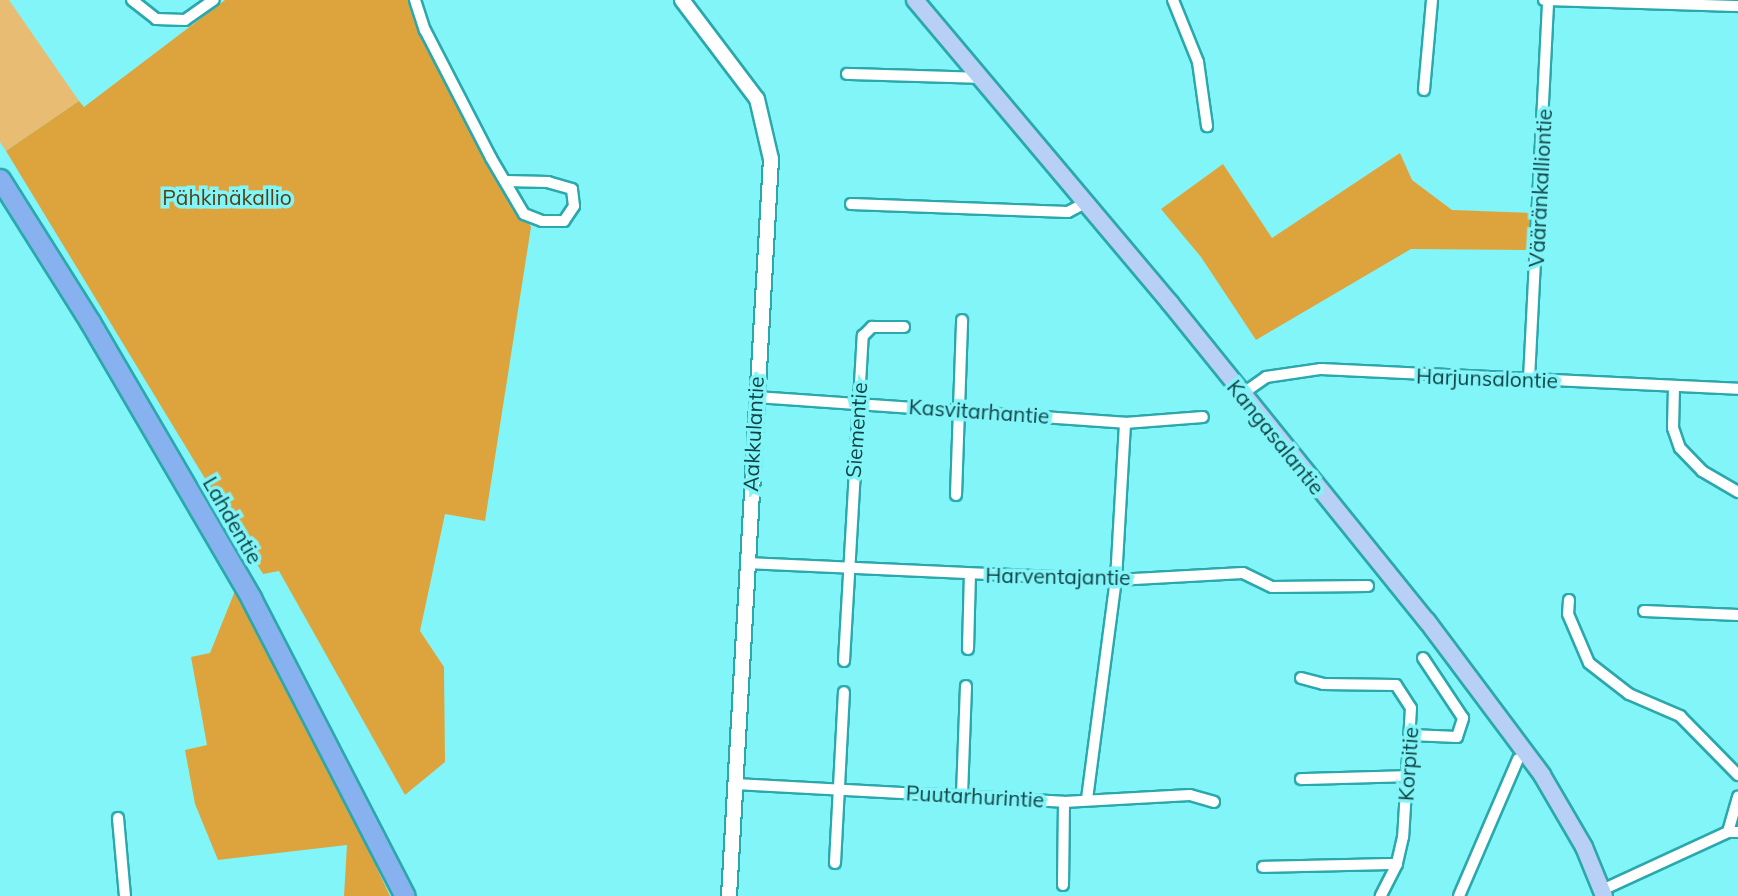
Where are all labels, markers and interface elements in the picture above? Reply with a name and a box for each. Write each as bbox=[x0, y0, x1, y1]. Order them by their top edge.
street label: Vääränkalliontie bbox=[1523, 108, 1557, 268]
park label: Pähkinäkallio bbox=[162, 184, 292, 210]
street label: Harjunsalontie bbox=[1416, 363, 1558, 393]
street label: Kangasalantie bbox=[1222, 375, 1330, 499]
street label: Aakkulantie bbox=[737, 376, 769, 492]
street label: Siementie bbox=[840, 382, 872, 478]
street label: Kasvitarhantie bbox=[908, 394, 1050, 428]
street label: Lahdentie bbox=[198, 472, 268, 568]
street label: Harventajantie bbox=[985, 562, 1131, 590]
street label: Korpitie bbox=[1393, 726, 1423, 802]
street label: Puutarhurintie bbox=[905, 780, 1045, 812]

